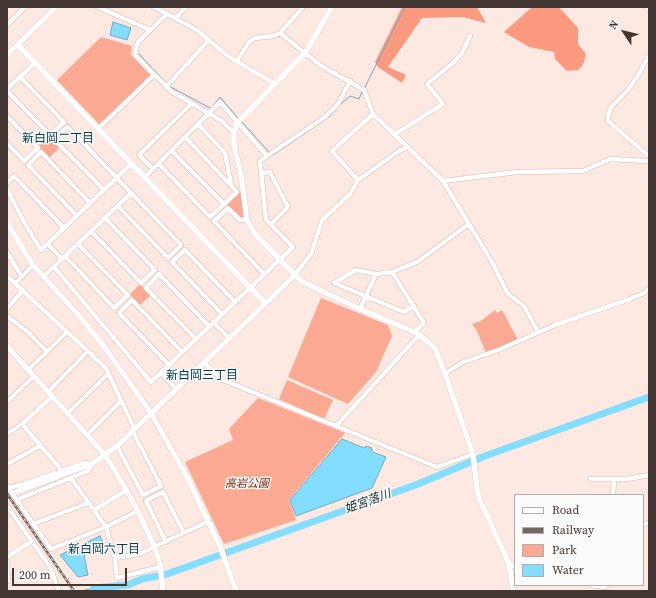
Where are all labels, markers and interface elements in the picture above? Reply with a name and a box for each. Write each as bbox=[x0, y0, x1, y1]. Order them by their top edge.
north arrow bbox=[604, 12, 644, 52]
text: N bbox=[605, 17, 622, 32]
district label: 新白岡二丁目 bbox=[22, 132, 94, 146]
district label: 新白岡三丁目 bbox=[166, 369, 238, 383]
park label: 高岩公園 bbox=[225, 477, 269, 491]
water label: 姫宮落川 bbox=[343, 487, 393, 517]
legend bbox=[514, 494, 644, 586]
text: Road bbox=[552, 502, 579, 518]
text: Railway bbox=[552, 522, 594, 538]
text: Park bbox=[552, 542, 577, 558]
district label: 新白岡六丁目 bbox=[68, 543, 140, 557]
scale bar bbox=[14, 560, 129, 586]
text: Water bbox=[552, 562, 584, 578]
text: 200 m bbox=[19, 567, 51, 583]

